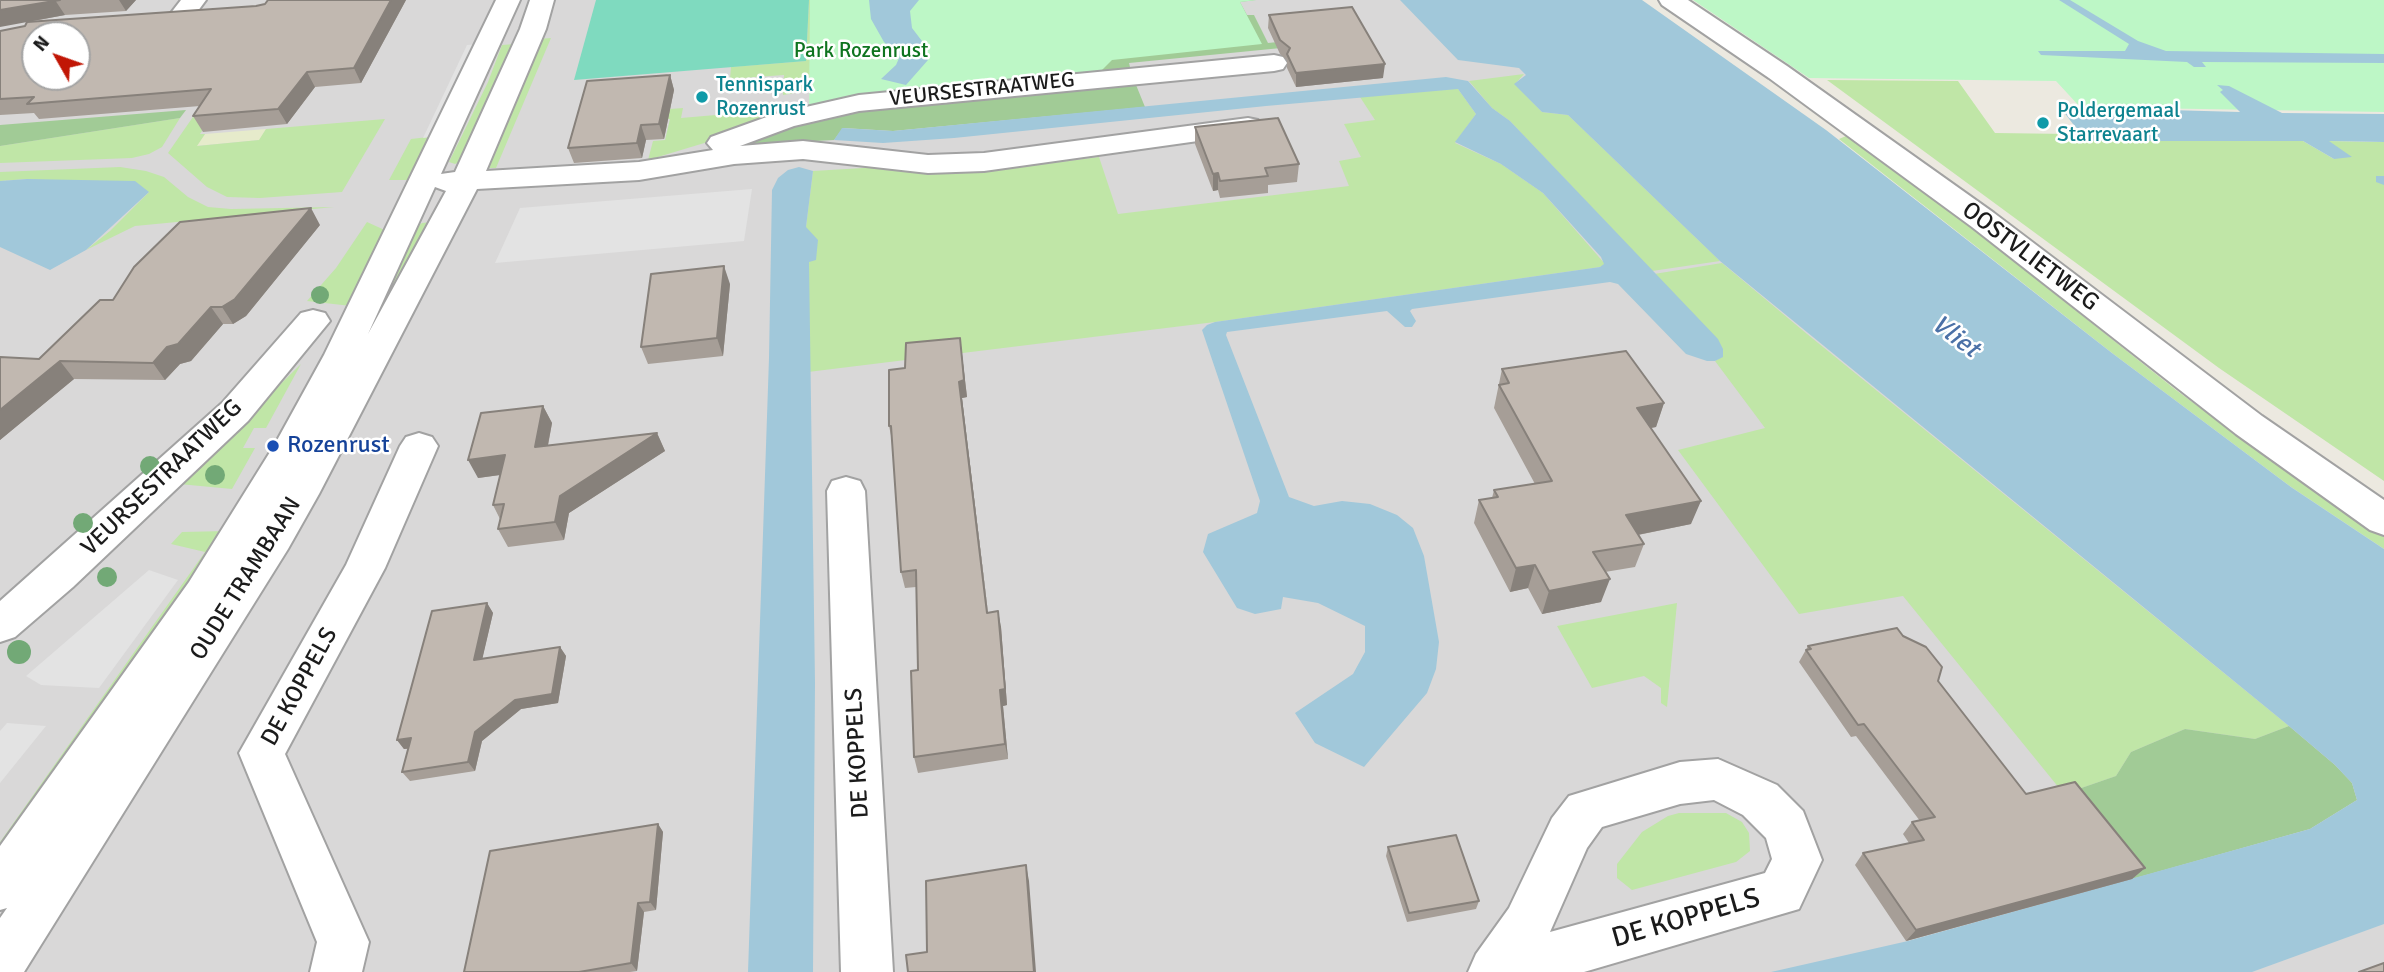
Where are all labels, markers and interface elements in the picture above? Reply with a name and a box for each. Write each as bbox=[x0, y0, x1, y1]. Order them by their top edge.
north arrow bbox=[21, 21, 91, 91]
text: N bbox=[28, 31, 55, 57]
park label: Park Rozenrust bbox=[794, 38, 928, 64]
street label: VEURSESTRAATWEG bbox=[888, 68, 1076, 112]
place label: Tennispark Rozenrust bbox=[716, 72, 813, 122]
marker: Tennispark Rozenrust bbox=[694, 89, 710, 105]
place label: Poldergemaal Starrevaart bbox=[2057, 98, 2180, 148]
marker: Poldergemaal Starrevaart bbox=[2035, 115, 2051, 131]
street label: OOSTVLIETWEG bbox=[1956, 196, 2104, 318]
water label: Vliet bbox=[1925, 309, 1985, 365]
street label: VEURSESTRAATWEG bbox=[76, 394, 248, 562]
place label: Rozenrust bbox=[287, 432, 390, 460]
marker: Rozenrust bbox=[265, 438, 281, 454]
street label: OUDE TRAMBAAN bbox=[184, 492, 308, 666]
street label: DE KOPPELS bbox=[256, 623, 344, 751]
street label: DE KOPPELS bbox=[840, 687, 876, 819]
street label: DE KOPPELS bbox=[1608, 882, 1764, 956]

